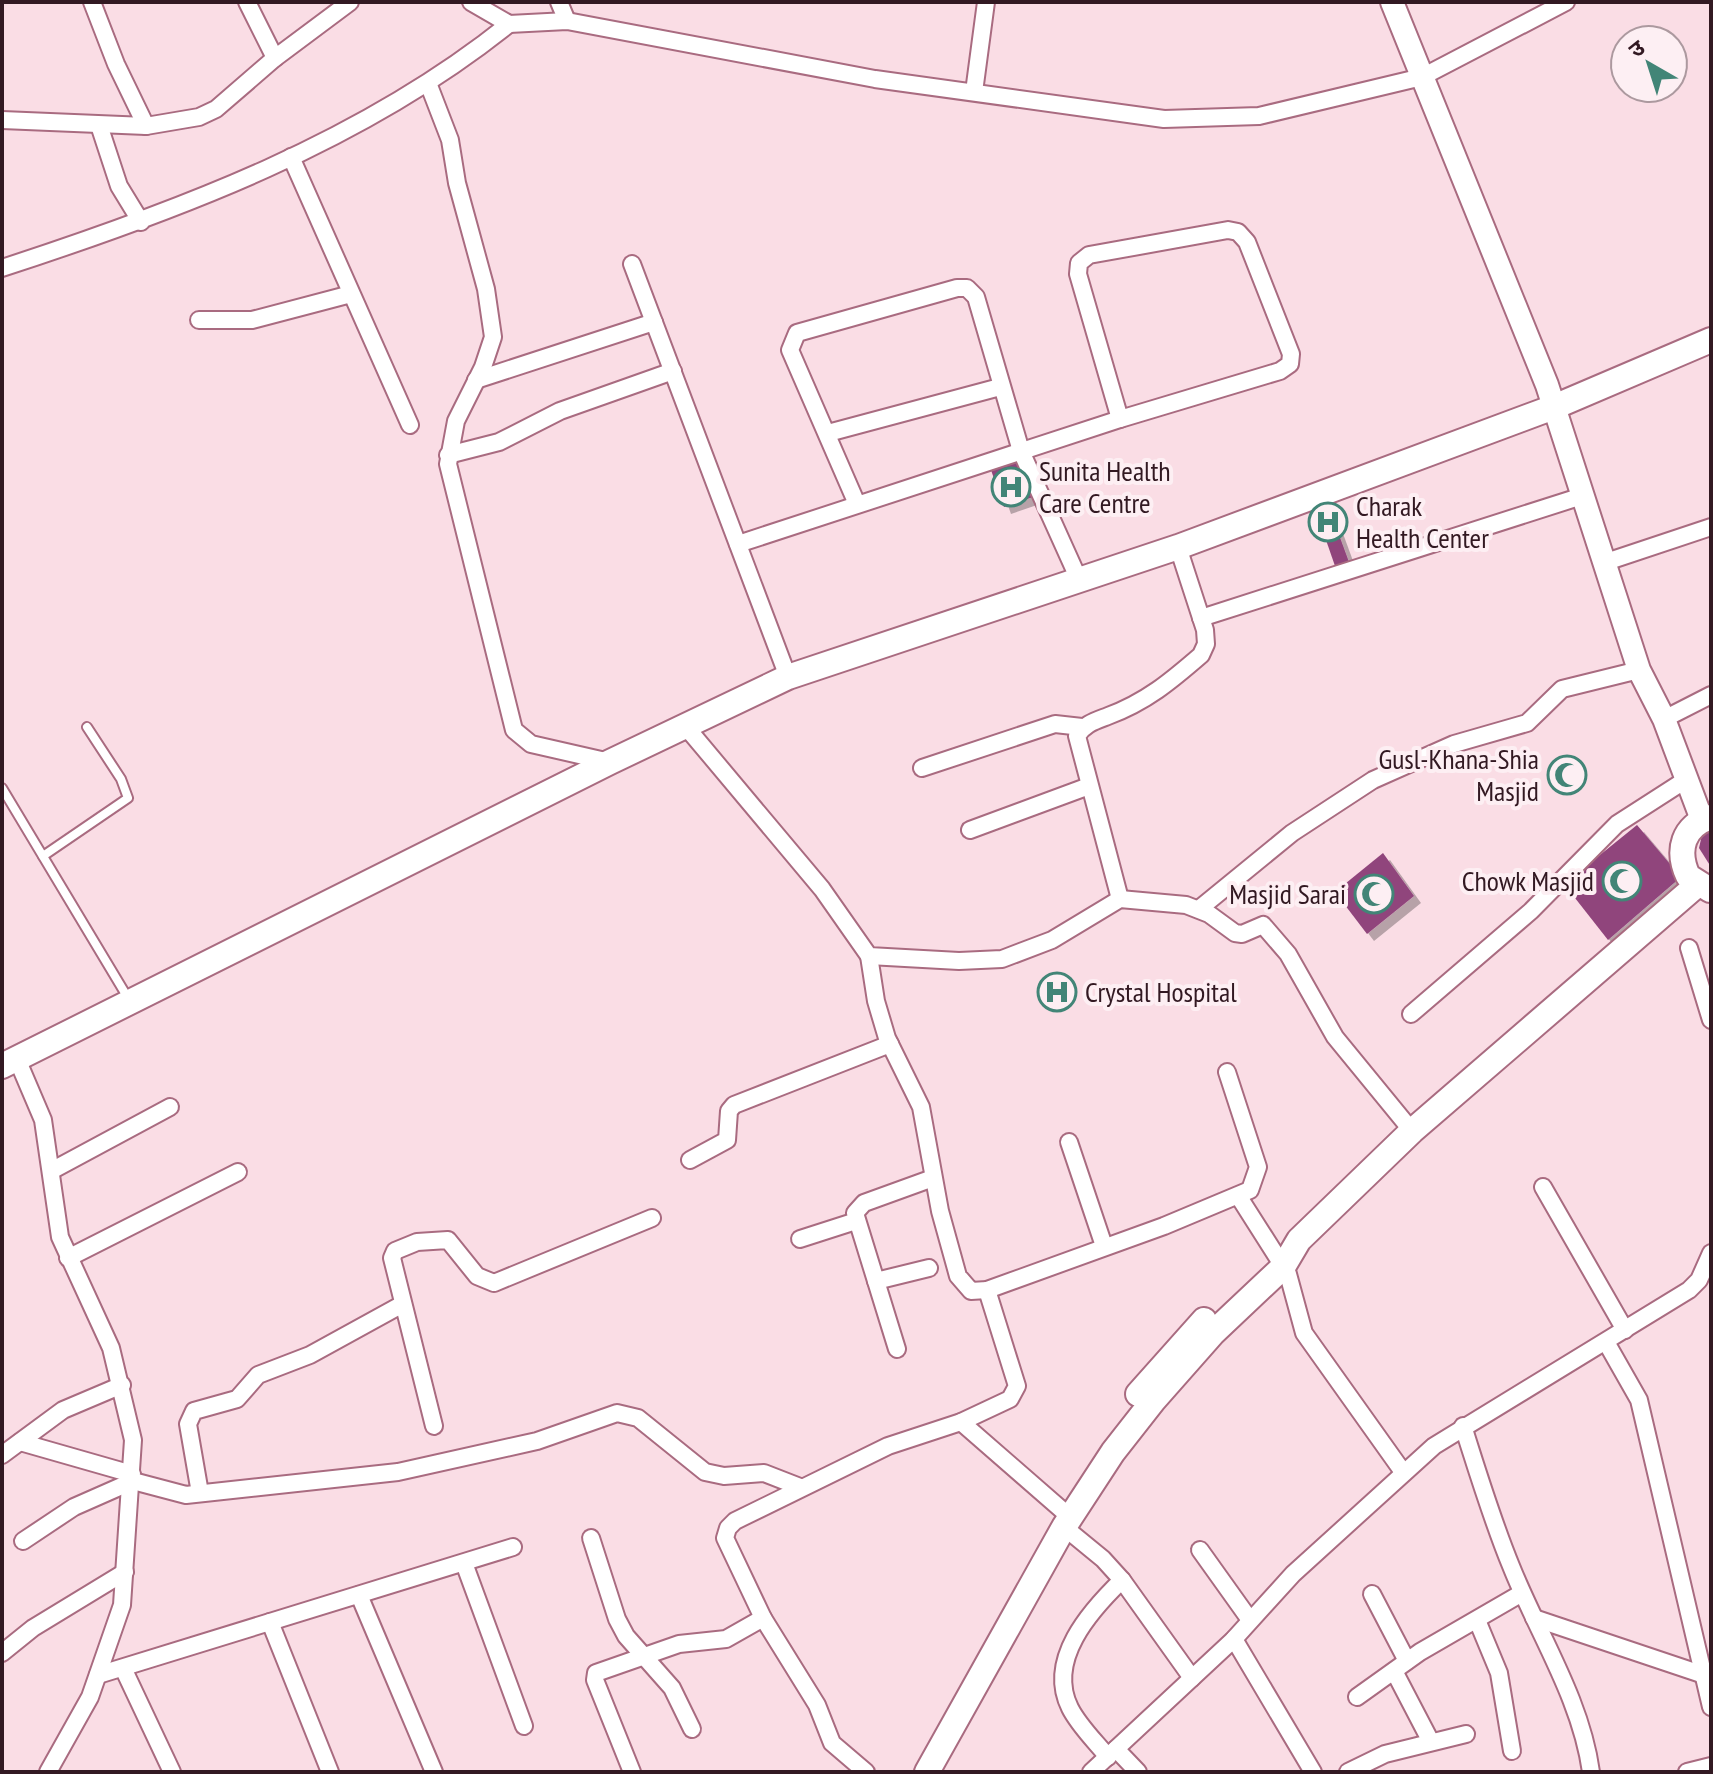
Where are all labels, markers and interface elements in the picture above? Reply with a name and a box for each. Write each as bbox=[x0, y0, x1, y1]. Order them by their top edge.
north arrow bbox=[1609, 24, 1689, 104]
text: उ bbox=[1623, 33, 1651, 63]
place label: Sunita Health Care Centre bbox=[1039, 452, 1171, 521]
hospital icon: Sunita Health Care Centre bbox=[990, 466, 1032, 508]
place label: Charak Health Center bbox=[1356, 487, 1489, 556]
hospital icon: Charak Health Center bbox=[1307, 501, 1349, 543]
place label: Gusl-Khana-Shia Masjid bbox=[1378, 740, 1539, 809]
mosque icon: Gusl-Khana-Shia Masjid bbox=[1546, 754, 1588, 796]
mosque icon: Chowk Masjid bbox=[1601, 860, 1643, 902]
place label: Chowk Masjid bbox=[1462, 862, 1594, 899]
mosque icon: Masjid Sarai bbox=[1353, 873, 1395, 915]
place label: Masjid Sarai bbox=[1229, 875, 1346, 912]
hospital icon: Crystal Hospital bbox=[1036, 971, 1078, 1013]
place label: Crystal Hospital bbox=[1085, 973, 1237, 1010]

